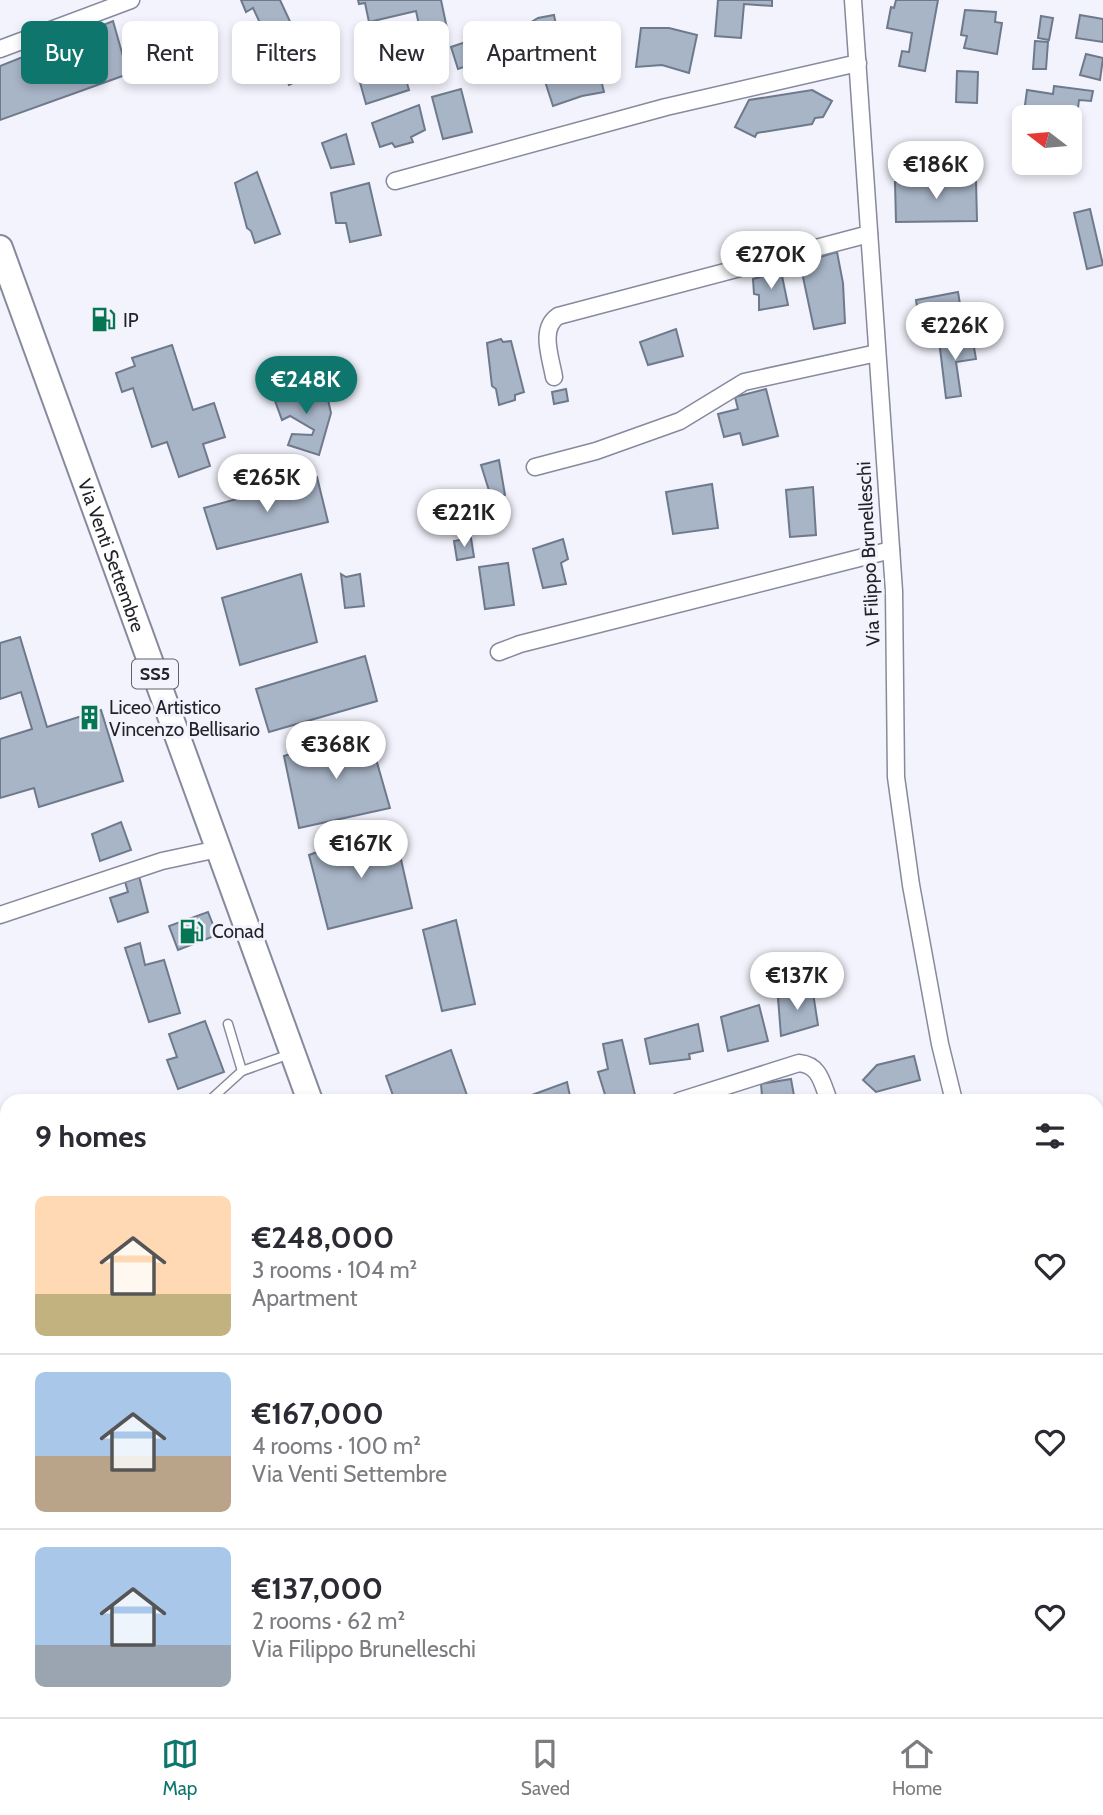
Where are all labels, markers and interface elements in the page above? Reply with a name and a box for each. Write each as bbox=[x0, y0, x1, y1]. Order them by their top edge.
chip: Buy bbox=[21, 21, 108, 84]
chip: Rent bbox=[122, 21, 218, 84]
chip: Filters bbox=[232, 21, 340, 84]
chip: New bbox=[354, 21, 449, 84]
chip: Apartment bbox=[463, 21, 621, 84]
north arrow bbox=[1012, 105, 1082, 175]
map controls bbox=[1012, 105, 1082, 175]
pin: €186K bbox=[887, 142, 985, 201]
text: €186K bbox=[904, 150, 968, 178]
pin: €270K bbox=[722, 232, 820, 291]
text: €270K bbox=[736, 240, 806, 268]
pin: €226K bbox=[906, 302, 1004, 362]
fuel station icon: IP bbox=[89, 306, 117, 334]
place label: IP bbox=[123, 309, 139, 332]
text: €226K bbox=[922, 311, 988, 339]
pin: €248K bbox=[257, 356, 355, 416]
text: €248K bbox=[271, 365, 341, 393]
pin: €265K bbox=[218, 454, 316, 514]
street label: Via Filippo Brunelleschi bbox=[852, 461, 885, 647]
text: €265K bbox=[234, 463, 300, 491]
street label: Via Venti Settembre bbox=[73, 476, 150, 635]
pin: €221K bbox=[415, 490, 513, 549]
text: €221K bbox=[433, 498, 495, 526]
road number: SS5 bbox=[132, 660, 178, 688]
place label: Liceo Artistico Vincenzo Bellisario bbox=[109, 696, 260, 741]
building icon: Liceo Artistico Vincenzo Bellisario bbox=[75, 704, 103, 732]
pin: €368K bbox=[287, 722, 385, 781]
text: €368K bbox=[302, 730, 370, 758]
pin: €167K bbox=[312, 820, 410, 880]
text: €167K bbox=[330, 829, 392, 857]
fuel station icon: Conad bbox=[178, 917, 206, 945]
place label: Conad bbox=[212, 920, 264, 943]
pin: €137K bbox=[748, 953, 846, 1012]
text: €137K bbox=[766, 961, 828, 989]
icon: filters bbox=[1031, 1117, 1069, 1155]
text: 9 homes bbox=[35, 1118, 146, 1155]
text: €248,000 bbox=[252, 1219, 394, 1256]
icon: home bbox=[91, 1224, 175, 1308]
icon: heart bbox=[1031, 1247, 1069, 1285]
text: 3 rooms · 104 m² bbox=[252, 1256, 417, 1284]
text: Apartment bbox=[252, 1284, 357, 1312]
text: €167,000 bbox=[252, 1395, 384, 1432]
icon: home bbox=[91, 1400, 175, 1484]
icon: heart bbox=[1031, 1423, 1069, 1461]
text: 4 rooms · 100 m² bbox=[252, 1432, 421, 1460]
text: Via Venti Settembre bbox=[252, 1460, 447, 1488]
text: €137,000 bbox=[252, 1570, 383, 1607]
icon: home bbox=[91, 1575, 175, 1659]
icon: heart bbox=[1031, 1598, 1069, 1636]
text: 2 rooms · 62 m² bbox=[252, 1607, 405, 1635]
text: Via Filippo Brunelleschi bbox=[252, 1635, 476, 1663]
tab: Map bbox=[161, 1735, 199, 1800]
tab: Saved bbox=[521, 1735, 570, 1800]
tab: Home bbox=[892, 1735, 942, 1800]

